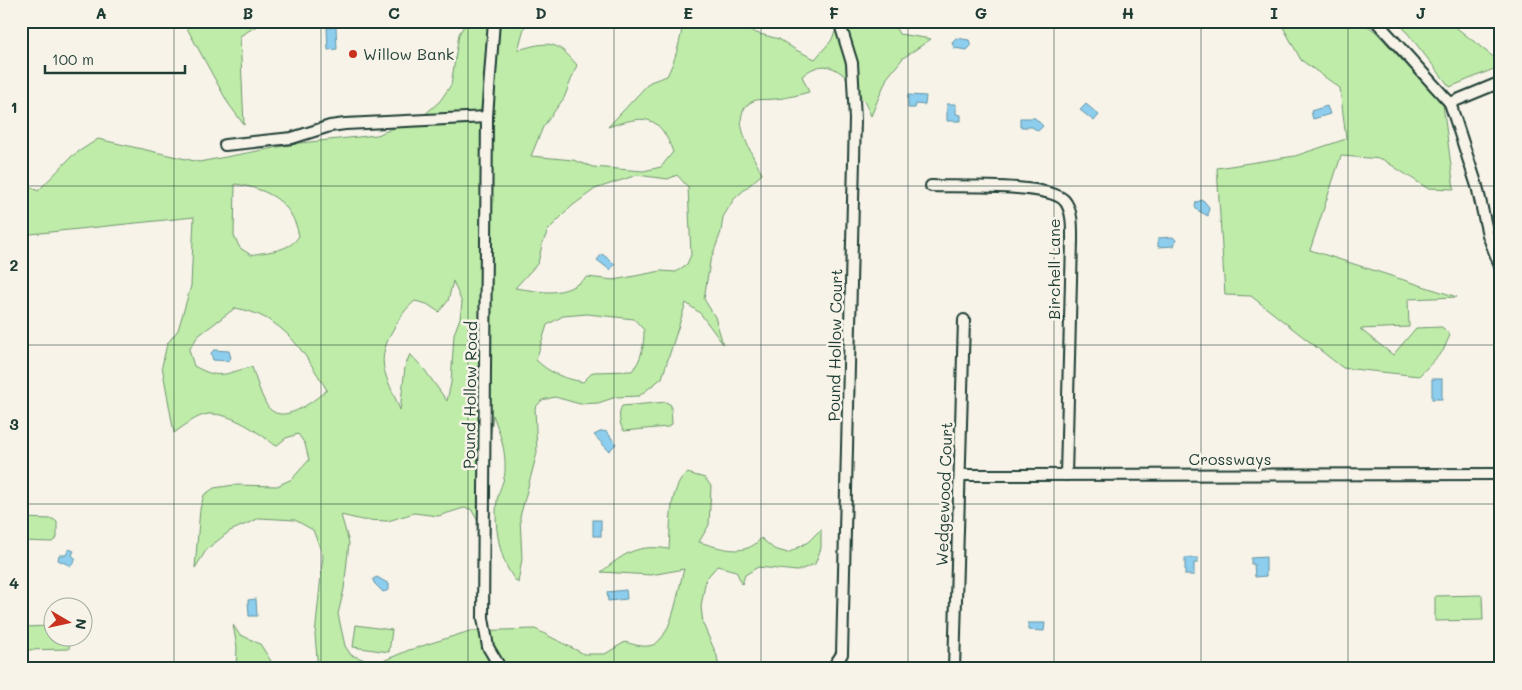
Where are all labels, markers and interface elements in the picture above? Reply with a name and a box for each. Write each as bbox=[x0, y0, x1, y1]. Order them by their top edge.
text: A bbox=[95, 2, 107, 23]
text: B bbox=[243, 2, 253, 23]
text: C bbox=[388, 2, 400, 23]
text: D bbox=[535, 2, 547, 23]
text: E bbox=[683, 2, 693, 23]
text: F bbox=[829, 2, 839, 23]
text: G bbox=[975, 2, 987, 23]
text: H bbox=[1122, 2, 1134, 23]
text: I bbox=[1270, 2, 1278, 23]
text: J bbox=[1416, 2, 1426, 23]
scale bar bbox=[45, 42, 185, 74]
place label: Willow Bank bbox=[363, 43, 454, 64]
marker: Willow Bank bbox=[347, 48, 359, 60]
text: 100 m bbox=[52, 49, 94, 69]
text: 1 bbox=[10, 96, 18, 117]
street label: Birchell Lane bbox=[1043, 218, 1064, 320]
text: 2 bbox=[10, 254, 19, 275]
street label: Pound Hollow Court bbox=[823, 268, 846, 422]
street label: Pound Hollow Road bbox=[458, 321, 481, 469]
text: 3 bbox=[9, 413, 19, 434]
street label: Wedgewood Court bbox=[930, 421, 957, 567]
street label: Crossways bbox=[1188, 448, 1272, 469]
text: 4 bbox=[9, 572, 19, 593]
north arrow bbox=[42, 598, 92, 648]
text: N bbox=[71, 617, 92, 631]

